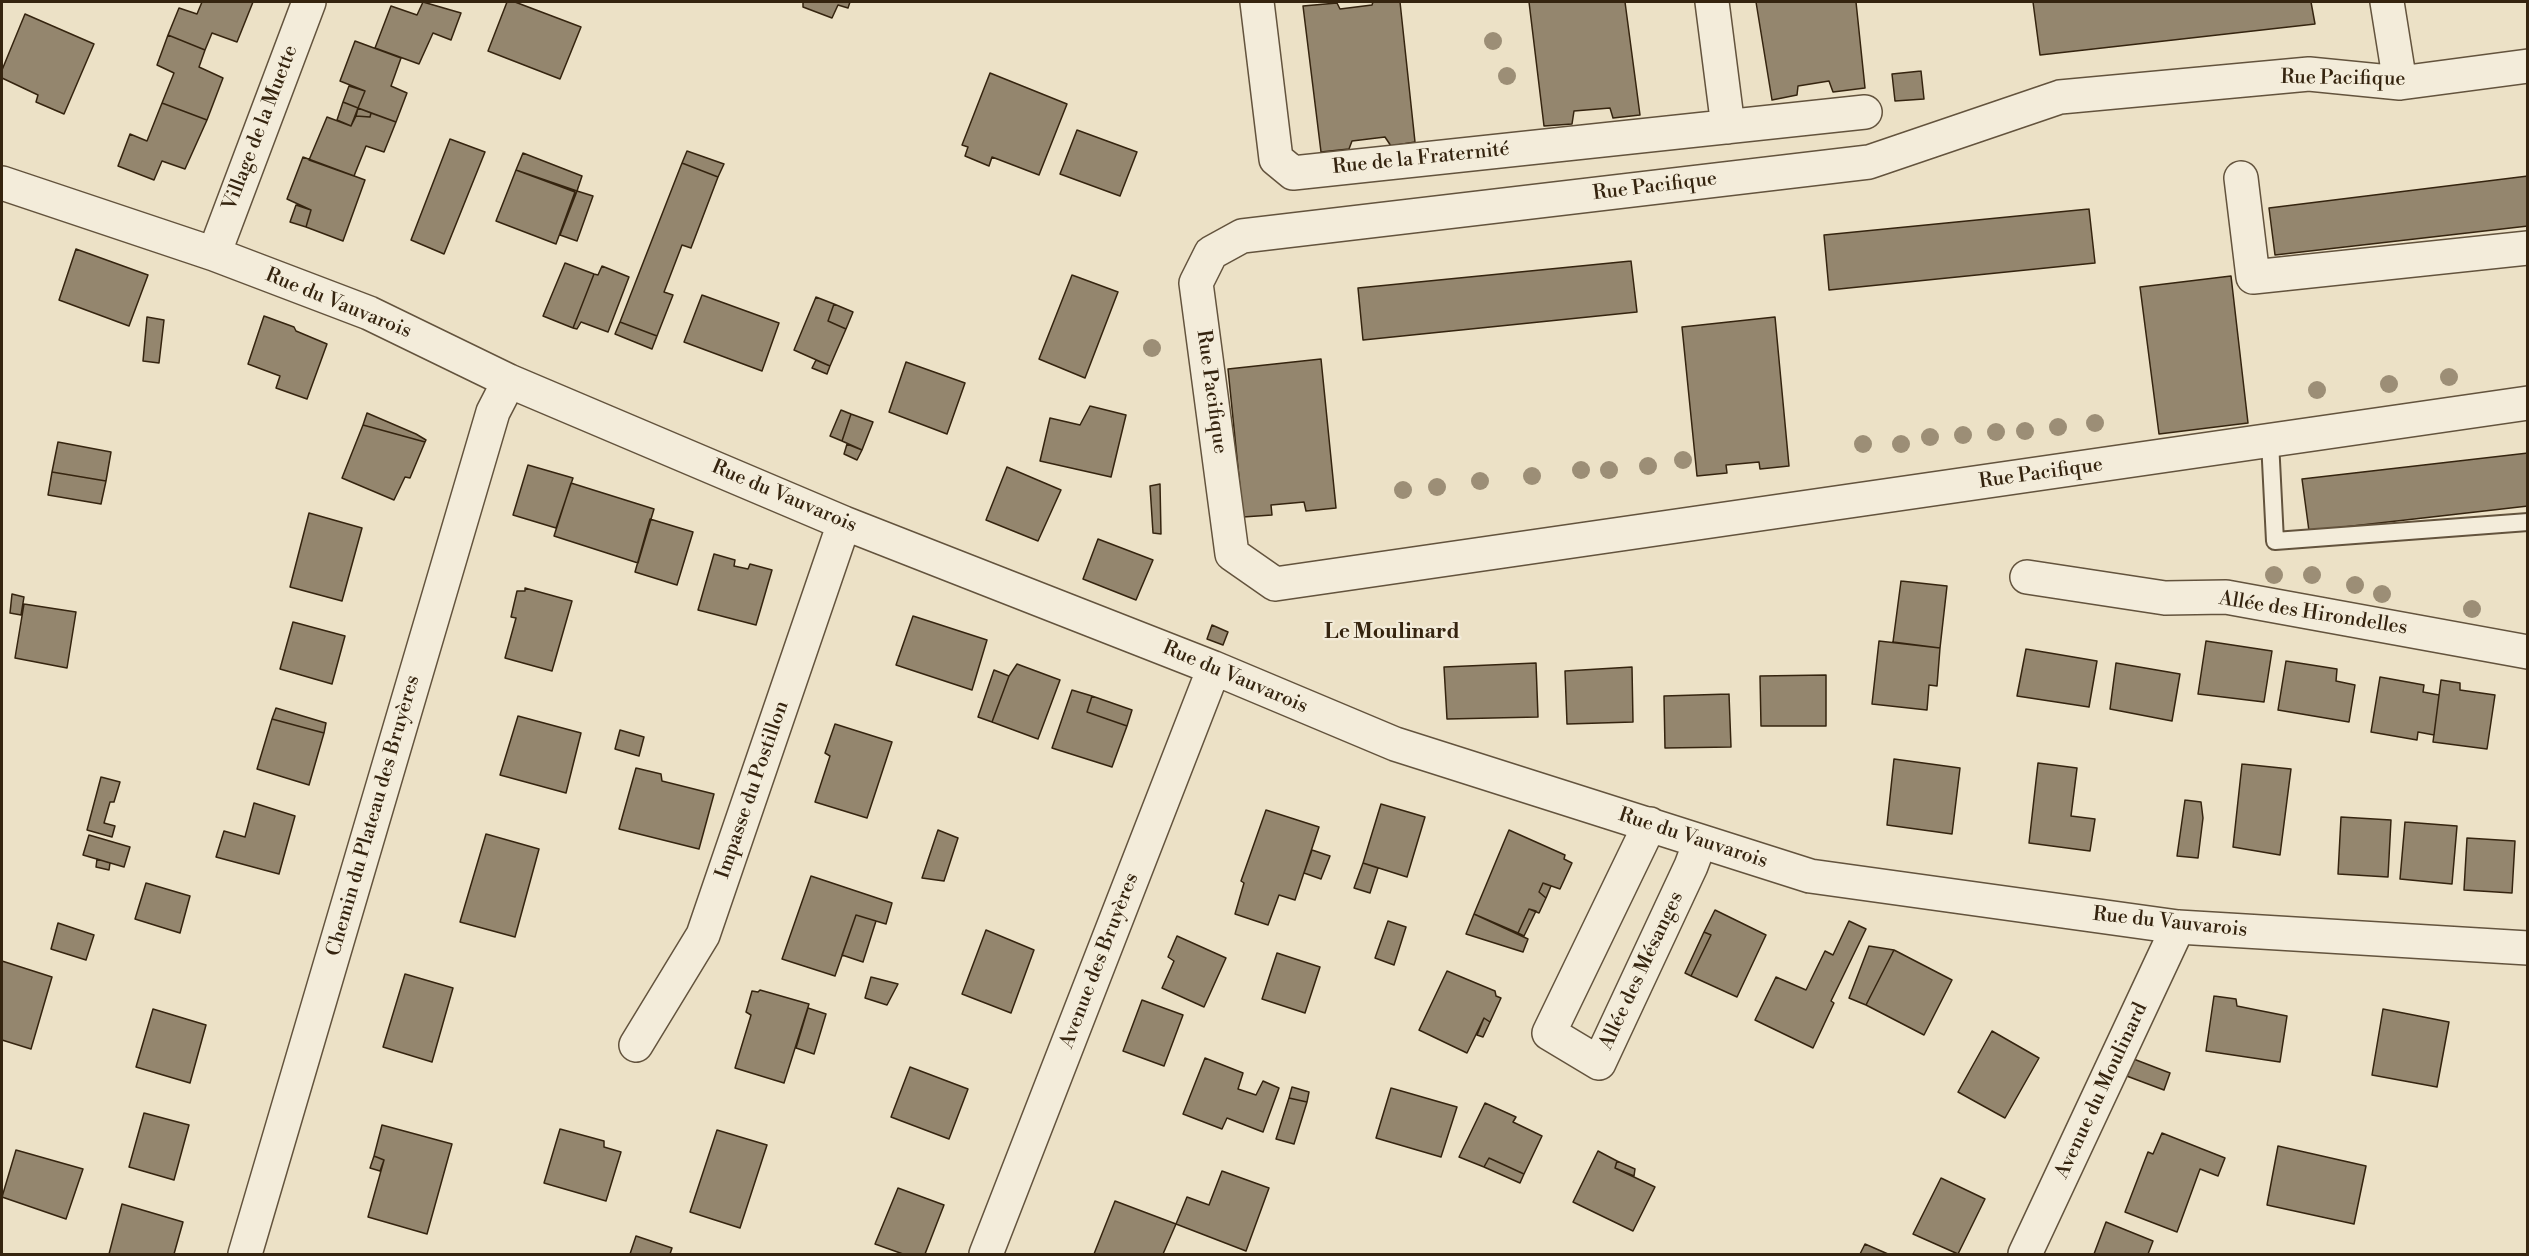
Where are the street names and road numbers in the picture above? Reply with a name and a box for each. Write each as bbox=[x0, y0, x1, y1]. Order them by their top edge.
street label: Village de la Muette bbox=[218, 42, 304, 214]
street label: Rue Pacifique bbox=[2280, 66, 2406, 92]
street label: Rue de la Fraternité bbox=[1331, 138, 1511, 180]
street label: Rue Pacifique bbox=[1591, 167, 1719, 207]
street label: Rue du Vauvarois bbox=[261, 264, 415, 344]
street label: Rue Pacifique bbox=[1190, 328, 1232, 456]
street label: Rue Pacifique bbox=[1977, 453, 2105, 495]
street label: Rue du Vauvarois bbox=[708, 456, 860, 538]
street label: Allée des Hirondelles bbox=[2217, 587, 2409, 641]
street label: Rue du Vauvarois bbox=[1159, 637, 1311, 719]
street label: Chemin du Plateau des Bruyères bbox=[322, 673, 426, 959]
street label: Impasse du Postillon bbox=[711, 698, 795, 882]
street label: Rue du Vauvarois bbox=[1615, 804, 1771, 874]
street label: Avenue des Bruyères bbox=[1055, 870, 1145, 1052]
street label: Allée des Mésanges bbox=[1595, 888, 1689, 1054]
street label: Rue du Vauvarois bbox=[2091, 903, 2249, 943]
street label: Avenue du Moulinard bbox=[2051, 999, 2153, 1183]

